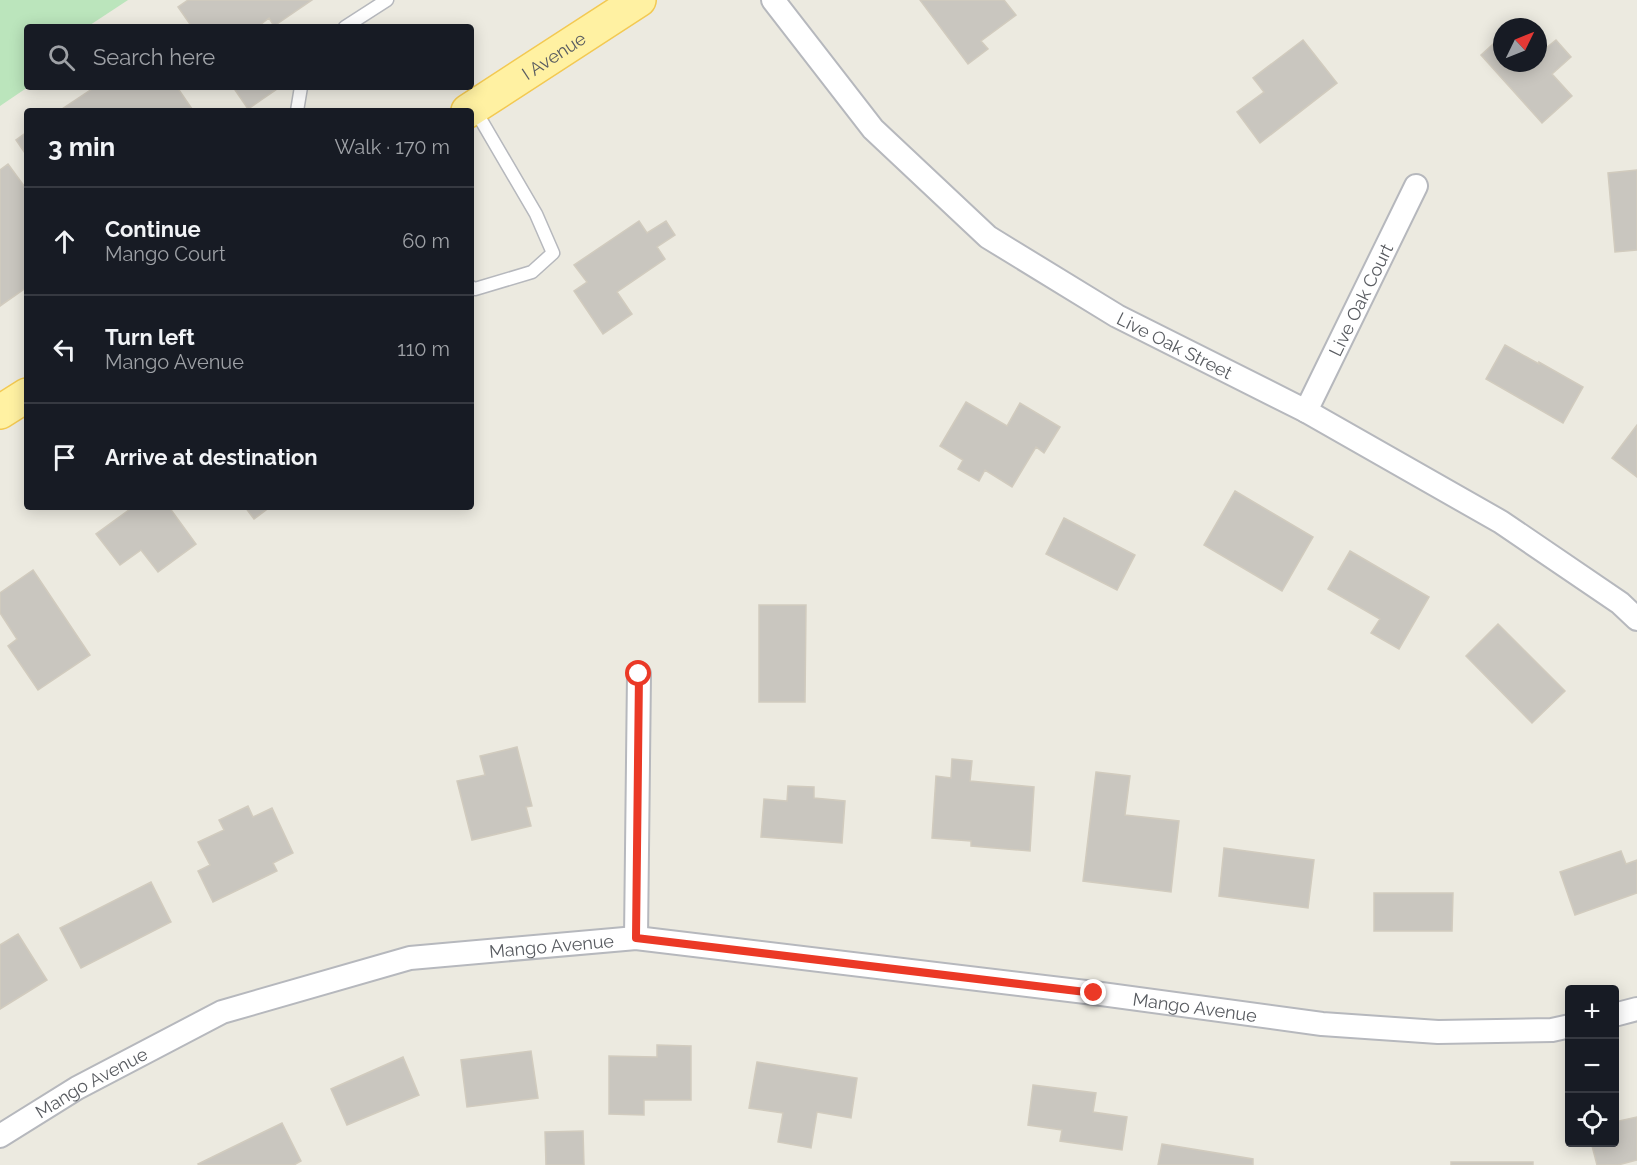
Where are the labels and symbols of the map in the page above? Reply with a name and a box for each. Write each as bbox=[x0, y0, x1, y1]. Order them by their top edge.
north arrow bbox=[1493, 18, 1547, 72]
street label: I Avenue bbox=[518, 27, 590, 84]
street label: Live Oak Court bbox=[1324, 240, 1397, 359]
street label: Live Oak Street bbox=[1114, 307, 1236, 383]
route start bbox=[625, 660, 651, 686]
street label: Mango Avenue bbox=[488, 929, 615, 961]
route end bbox=[1080, 979, 1106, 1005]
street label: Mango Avenue bbox=[1131, 988, 1259, 1026]
street label: Mango Avenue bbox=[31, 1042, 151, 1122]

